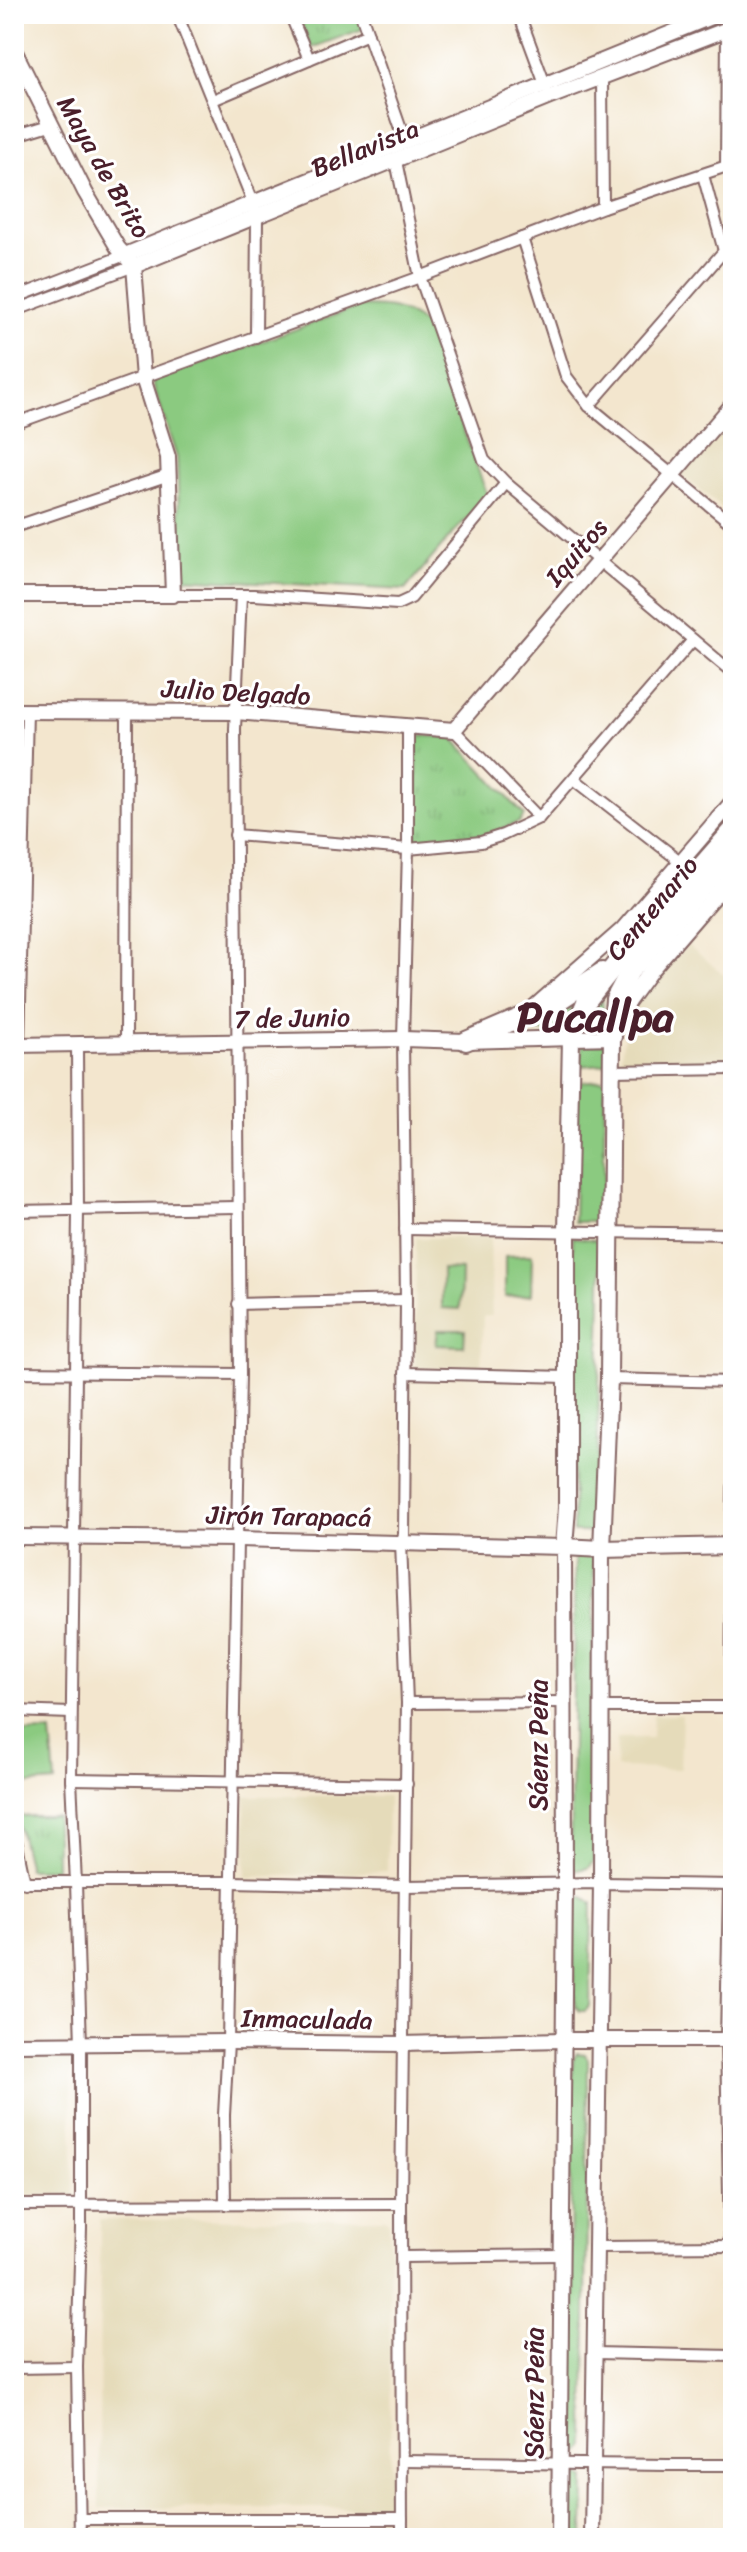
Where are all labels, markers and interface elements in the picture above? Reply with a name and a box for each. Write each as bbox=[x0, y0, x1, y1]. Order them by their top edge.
street label: Maya de Brito bbox=[44, 86, 164, 248]
street label: Bellavista bbox=[304, 105, 426, 191]
street label: Iquitos bbox=[532, 507, 619, 598]
street label: Julio Delgado bbox=[159, 665, 312, 719]
street label: Centenario bbox=[594, 845, 710, 971]
district label: Pucallpa bbox=[516, 980, 675, 1054]
street label: 7 de Junio bbox=[234, 994, 350, 1042]
street label: Jirón Tarapacá bbox=[205, 1492, 372, 1540]
street label: Sáenz Peña bbox=[515, 1679, 561, 1811]
street label: Inmaculada bbox=[240, 1995, 373, 2043]
street label: Sáenz Peña bbox=[511, 2327, 557, 2459]

